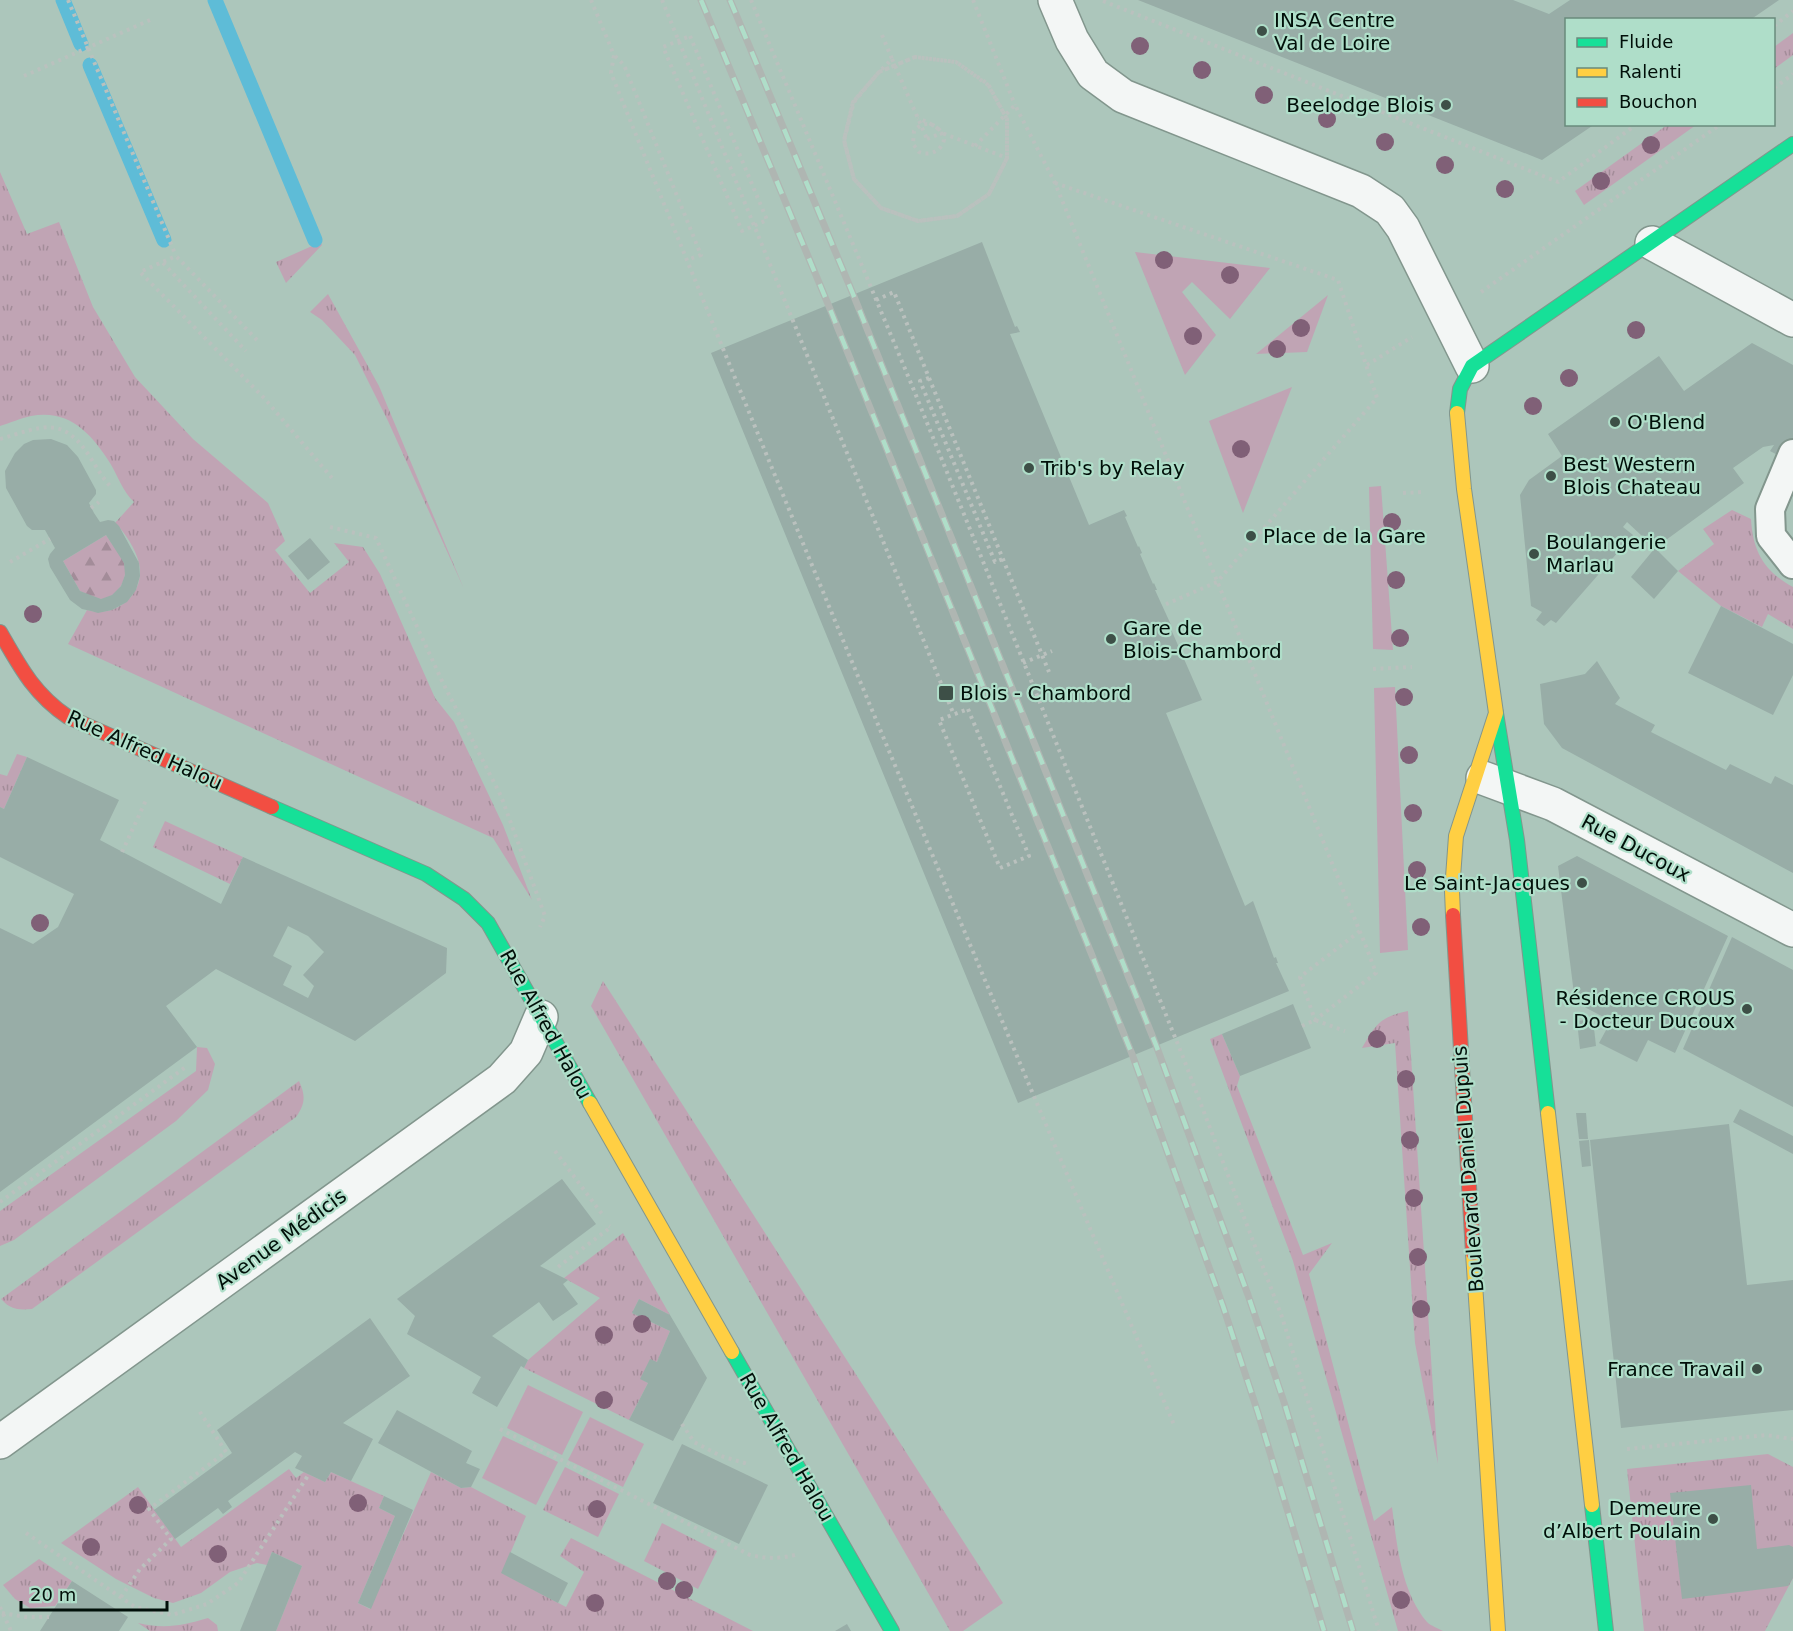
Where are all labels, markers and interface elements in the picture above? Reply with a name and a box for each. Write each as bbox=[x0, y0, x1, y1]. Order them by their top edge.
place label: INSA Centre Val de Loire bbox=[1274, 8, 1395, 55]
legend bbox=[1565, 18, 1775, 126]
marker: INSA Centre Val de Loire bbox=[1255, 24, 1269, 38]
text: Fluide bbox=[1619, 31, 1673, 52]
text: Ralenti bbox=[1619, 61, 1682, 82]
text: Bouchon bbox=[1619, 91, 1698, 112]
place label: Beelodge Blois bbox=[1286, 93, 1434, 117]
marker: Beelodge Blois bbox=[1439, 98, 1453, 112]
place label: O'Blend bbox=[1627, 410, 1705, 434]
marker: O'Blend bbox=[1608, 415, 1622, 429]
place label: Best Western Blois Chateau bbox=[1563, 452, 1701, 499]
place label: Trib's by Relay bbox=[1040, 456, 1185, 480]
marker: Trib's by Relay bbox=[1022, 461, 1036, 475]
marker: Best Western Blois Chateau bbox=[1544, 469, 1558, 483]
place label: Place de la Gare bbox=[1263, 524, 1426, 548]
marker: Place de la Gare bbox=[1244, 529, 1258, 543]
place label: Boulangerie Marlau bbox=[1546, 530, 1666, 577]
marker: Boulangerie Marlau bbox=[1527, 547, 1541, 561]
place label: Gare de Blois-Chambord bbox=[1123, 616, 1282, 663]
marker: Gare de Blois-Chambord bbox=[1104, 632, 1118, 646]
place label: Blois - Chambord bbox=[960, 681, 1131, 705]
marker: Blois - Chambord bbox=[937, 684, 955, 702]
street label: Rue Alfred Halou bbox=[64, 705, 226, 795]
street label: Rue Ducoux bbox=[1577, 809, 1695, 887]
place label: Le Saint-Jacques bbox=[1404, 871, 1570, 895]
marker: Le Saint-Jacques bbox=[1575, 876, 1589, 890]
street label: Rue Alfred Halou bbox=[495, 945, 597, 1103]
place label: Résidence CROUS - Docteur Ducoux bbox=[1555, 986, 1735, 1033]
marker: Résidence CROUS - Docteur Ducoux bbox=[1740, 1002, 1754, 1016]
street label: Boulevard Daniel Dupuis bbox=[1447, 1045, 1489, 1293]
street label: Avenue Médicis bbox=[211, 1184, 351, 1294]
place label: France Travail bbox=[1607, 1357, 1745, 1381]
marker: France Travail bbox=[1750, 1362, 1764, 1376]
street label: Rue Alfred Halou bbox=[735, 1368, 839, 1526]
place label: Demeure d’Albert Poulain bbox=[1543, 1496, 1701, 1543]
marker: Demeure d’Albert Poulain bbox=[1706, 1512, 1720, 1526]
scale bar bbox=[21, 1574, 166, 1612]
text: 20 m bbox=[30, 1584, 76, 1605]

